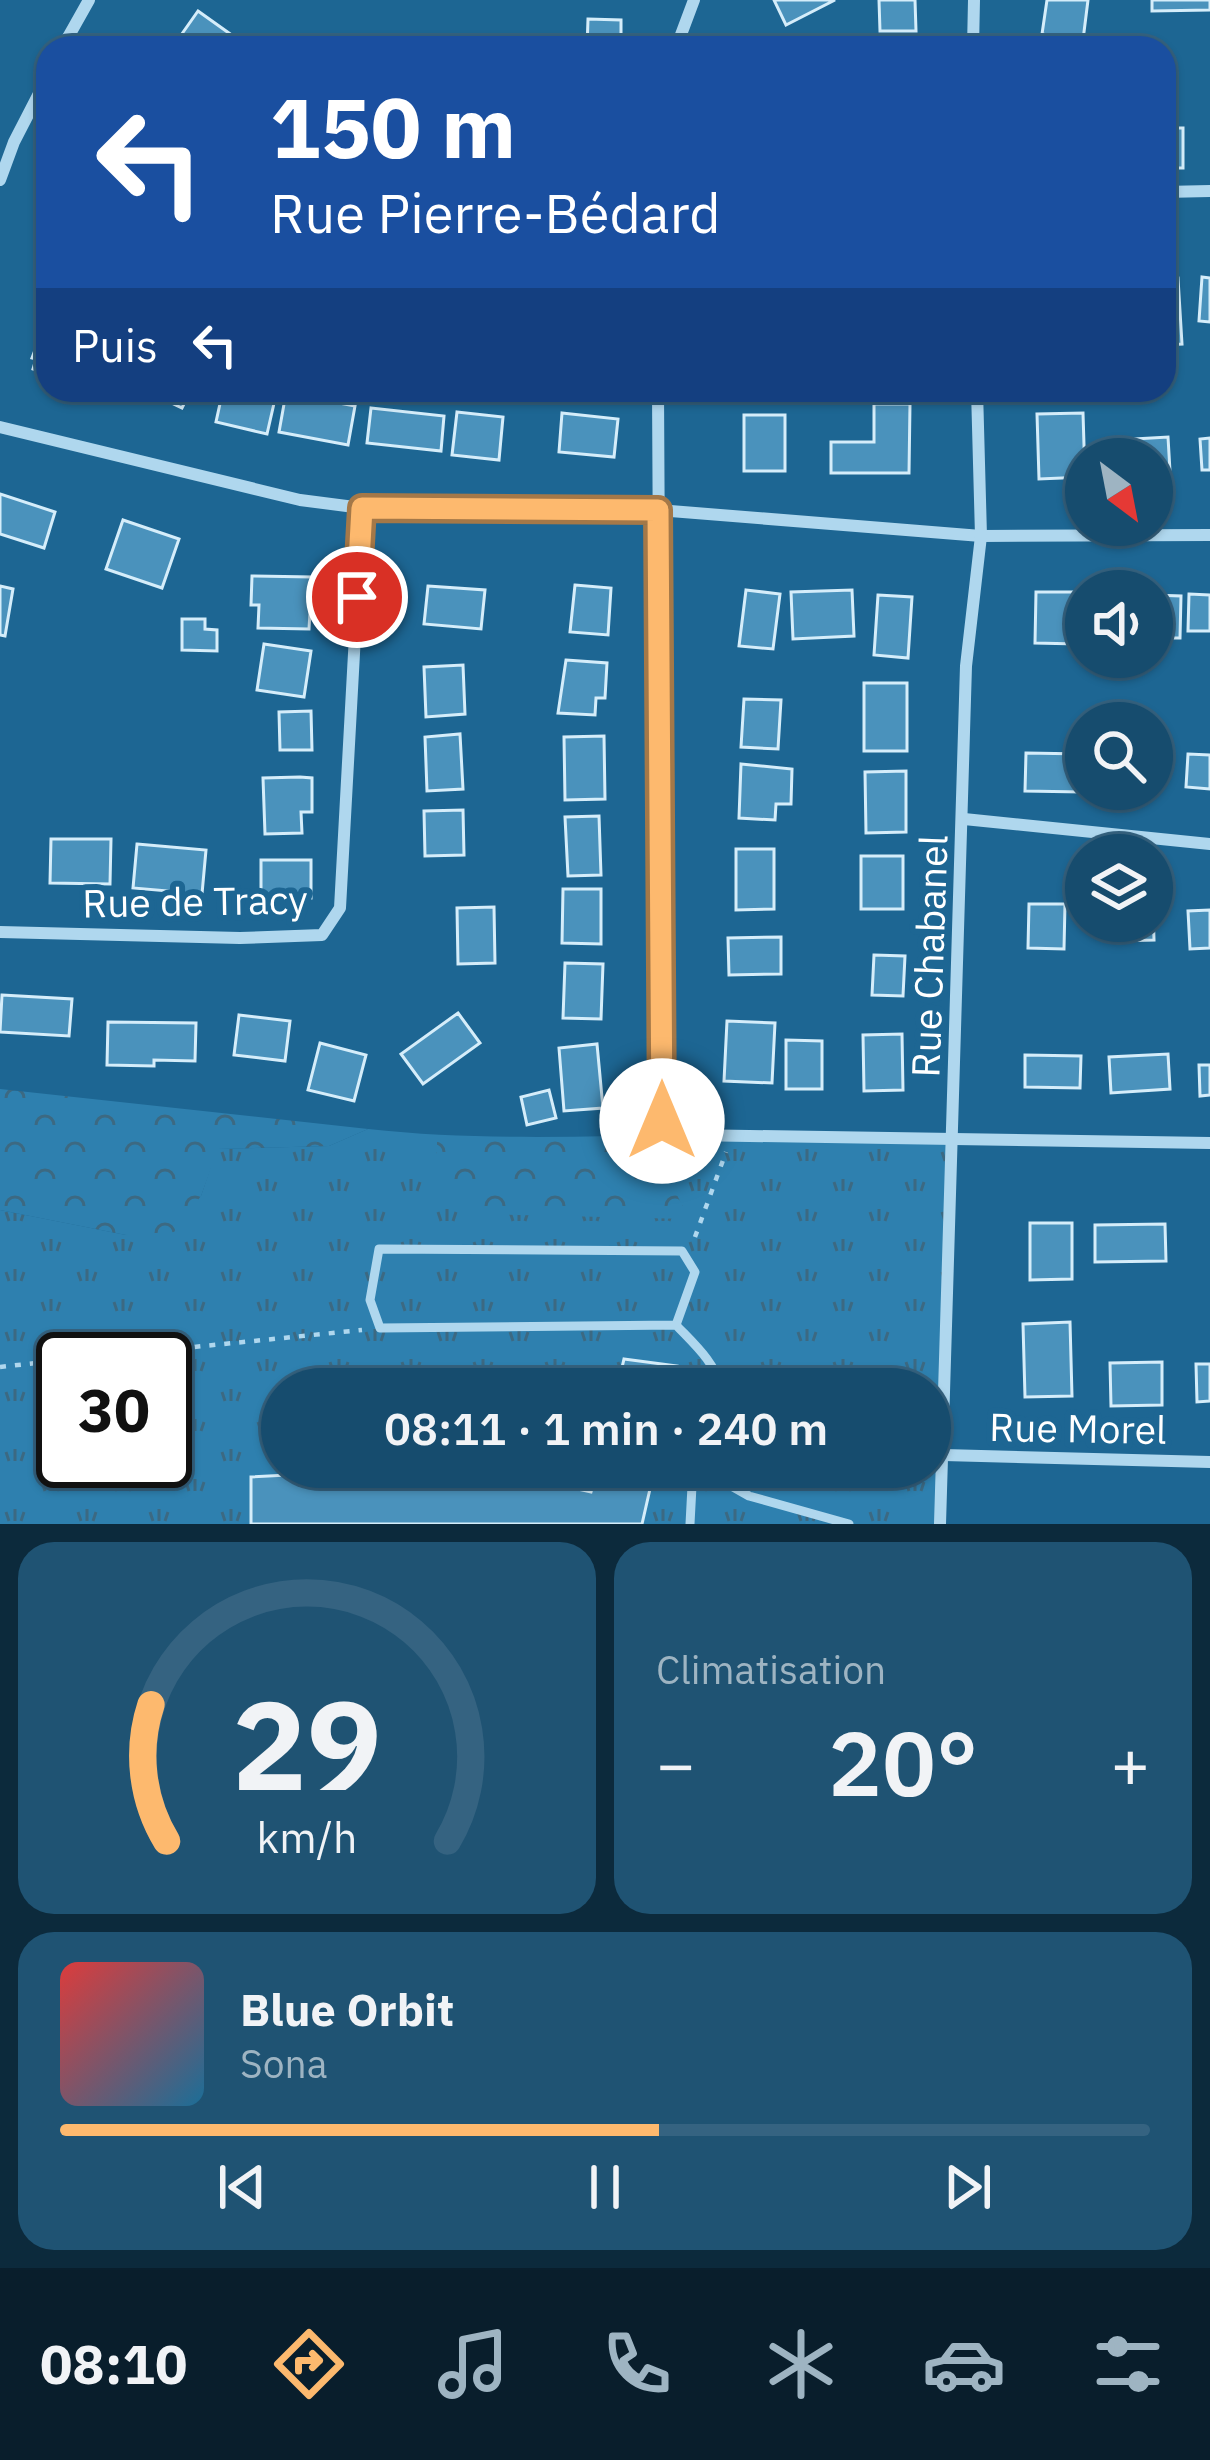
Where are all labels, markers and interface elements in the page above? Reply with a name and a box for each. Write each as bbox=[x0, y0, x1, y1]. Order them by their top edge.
text: 150 m bbox=[270, 72, 516, 181]
icon: left bbox=[72, 84, 228, 240]
text: Rue Pierre-Bédard bbox=[270, 178, 720, 248]
icon: left bbox=[182, 312, 248, 378]
text: Puis bbox=[72, 316, 158, 374]
north arrow bbox=[1065, 438, 1173, 546]
map controls bbox=[1065, 438, 1173, 942]
pin bbox=[306, 546, 408, 648]
icon: arrive bbox=[324, 564, 390, 630]
button: sound bbox=[1065, 570, 1173, 678]
button: search bbox=[1065, 702, 1173, 810]
street label: Rue Chabanel bbox=[899, 834, 959, 1078]
button: layers bbox=[1065, 834, 1173, 942]
street label: Rue de Tracy bbox=[82, 874, 308, 928]
position arrow bbox=[599, 1058, 725, 1184]
speed limit sign: 30 bbox=[36, 1332, 192, 1488]
text: 08:11 · 1 min · 240 m bbox=[384, 1399, 828, 1457]
street label: Rue Morel bbox=[989, 1401, 1167, 1455]
text: Climatisation bbox=[656, 1644, 886, 1695]
text: 29 bbox=[232, 1662, 382, 1824]
text: 20° bbox=[828, 1704, 978, 1821]
text: − bbox=[656, 1720, 696, 1806]
text: + bbox=[1110, 1720, 1150, 1806]
text: km/h bbox=[257, 1809, 357, 1865]
text: Blue Orbit bbox=[240, 1980, 454, 2038]
text: Sona bbox=[240, 2038, 327, 2089]
icon: previous bbox=[209, 2154, 275, 2220]
icon: pause bbox=[572, 2154, 638, 2220]
icon: next bbox=[935, 2154, 1001, 2220]
icon: directions bbox=[267, 2322, 351, 2406]
icon: music bbox=[431, 2322, 515, 2406]
icon: phone bbox=[595, 2322, 679, 2406]
icon: climate bbox=[759, 2322, 843, 2406]
icon: car bbox=[922, 2322, 1006, 2406]
icon: filters bbox=[1086, 2322, 1170, 2406]
text: 08:10 bbox=[40, 2329, 187, 2399]

